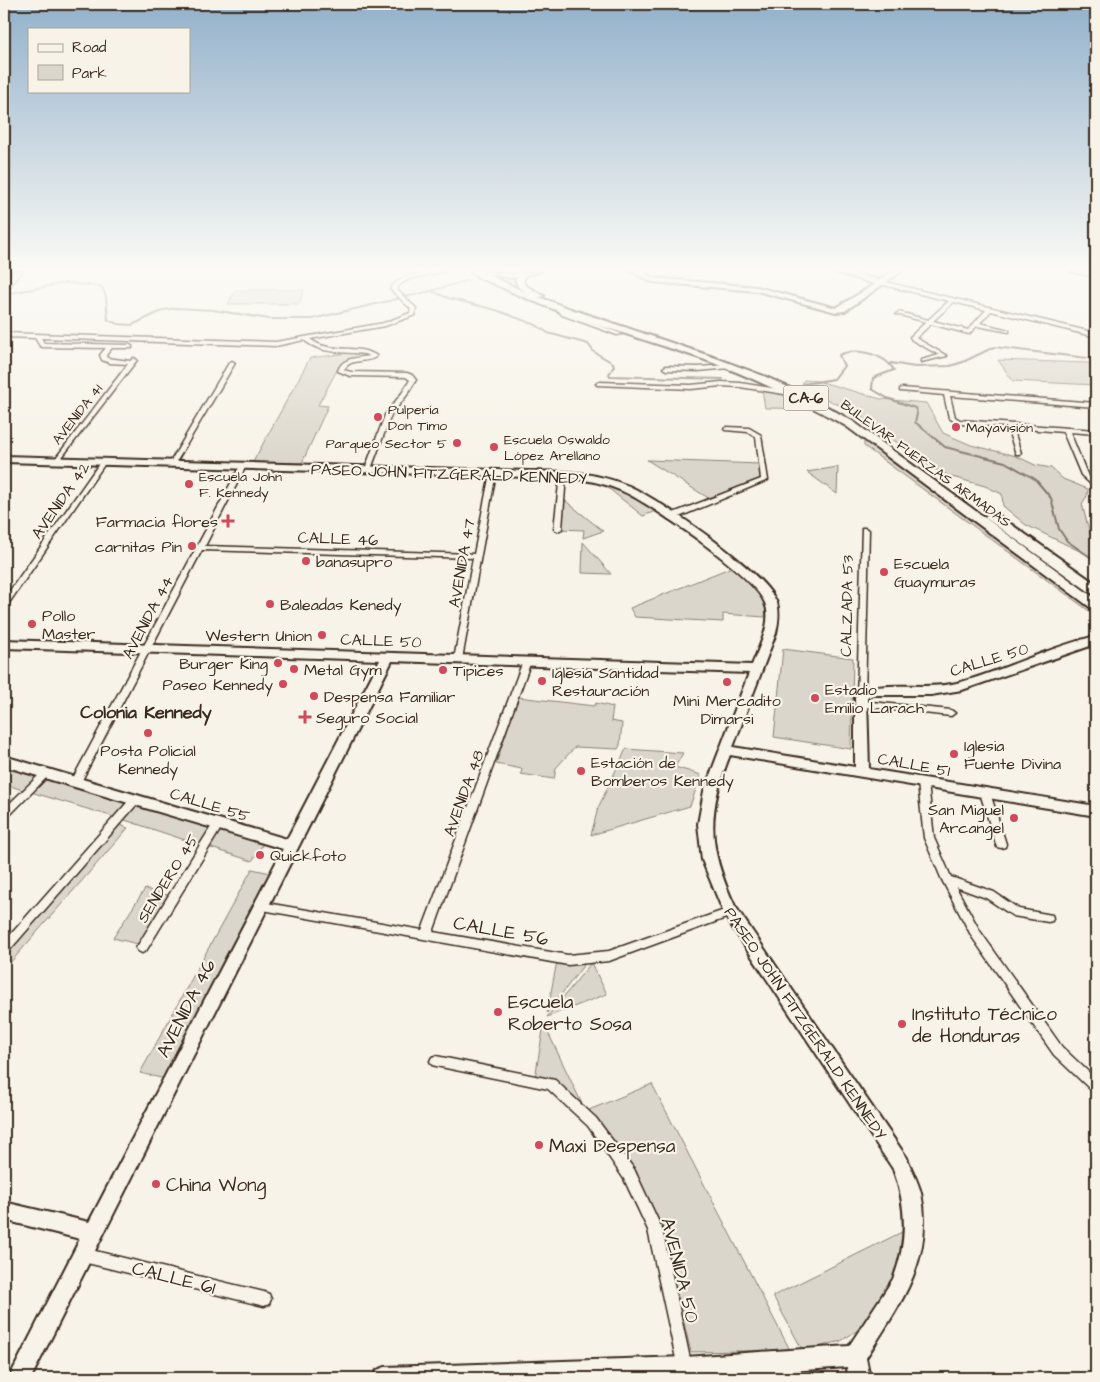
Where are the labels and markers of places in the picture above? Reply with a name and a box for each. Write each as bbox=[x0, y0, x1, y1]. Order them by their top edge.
place label: Pulpería Don Timo bbox=[388, 400, 447, 436]
marker: Pulpería Don Timo bbox=[372, 411, 384, 423]
place label: Mayavisión bbox=[966, 418, 1033, 438]
marker: Mayavisión bbox=[950, 421, 962, 433]
place label: Escuela Oswaldo López Arellano bbox=[504, 430, 610, 466]
place label: Parqueo Sector 5 bbox=[326, 434, 447, 454]
marker: Parqueo Sector 5 bbox=[451, 437, 463, 449]
marker: Escuela Oswaldo López Arellano bbox=[488, 441, 500, 453]
place label: Escuela John F. Kennedy bbox=[199, 467, 282, 503]
marker: Escuela John F. Kennedy bbox=[183, 478, 195, 490]
place label: Farmacia flores bbox=[96, 511, 218, 533]
marker: Farmacia flores bbox=[222, 515, 234, 527]
place label: carnitas Pin bbox=[95, 536, 182, 558]
marker: carnitas Pin bbox=[186, 540, 198, 552]
place label: banasupro bbox=[316, 551, 392, 573]
place label: Escuela Guaymuras bbox=[894, 553, 976, 594]
marker: banasupro bbox=[300, 555, 312, 567]
marker: Escuela Guaymuras bbox=[878, 566, 890, 578]
place label: Baleadas Kenedy bbox=[280, 594, 402, 617]
marker: Baleadas Kenedy bbox=[264, 598, 276, 610]
place label: Pollo Master bbox=[42, 605, 96, 645]
marker: Pollo Master bbox=[26, 618, 38, 630]
place label: Western Union bbox=[206, 625, 312, 647]
marker: Western Union bbox=[316, 629, 328, 641]
place label: Burger King bbox=[179, 653, 268, 676]
marker: Burger King bbox=[272, 657, 284, 669]
place label: Metal Gym bbox=[304, 659, 382, 682]
place label: Tipices bbox=[453, 660, 504, 682]
place label: Iglesia Santidad Restauración bbox=[552, 662, 659, 702]
marker: Metal Gym bbox=[288, 663, 300, 675]
marker: Tipices bbox=[437, 664, 449, 676]
place label: Paseo Kennedy bbox=[163, 674, 273, 697]
marker: Iglesia Santidad Restauración bbox=[536, 675, 548, 687]
marker: Mini Mercadito Dimarsi bbox=[721, 676, 733, 688]
marker: Paseo Kennedy bbox=[277, 678, 289, 690]
place label: Estadio Emilio Larach bbox=[825, 679, 924, 719]
place label: Despensa Familiar bbox=[324, 686, 455, 708]
marker: Despensa Familiar bbox=[308, 690, 320, 702]
place label: Mini Mercadito Dimarsi bbox=[673, 690, 781, 730]
marker: Estadio Emilio Larach bbox=[809, 692, 821, 704]
place label: Seguro Social bbox=[316, 707, 418, 730]
marker: Seguro Social bbox=[298, 710, 312, 724]
marker: Posta Policial Kennedy bbox=[142, 727, 154, 739]
place label: Iglesia Fuente Divina bbox=[964, 735, 1061, 775]
place label: Posta Policial Kennedy bbox=[100, 740, 196, 781]
marker: Iglesia Fuente Divina bbox=[948, 748, 960, 760]
place label: Estación de Bomberos Kennedy bbox=[591, 752, 734, 793]
marker: Estación de Bomberos Kennedy bbox=[575, 765, 587, 777]
place label: San Miguel Arcangel bbox=[928, 799, 1004, 840]
marker: San Miguel Arcangel bbox=[1008, 812, 1020, 824]
place label: Quickfoto bbox=[270, 845, 346, 867]
marker: Quickfoto bbox=[254, 849, 266, 861]
place label: Escuela Roberto Sosa bbox=[508, 989, 632, 1038]
place label: Instituto Técnico de Honduras bbox=[912, 1001, 1057, 1050]
marker: Escuela Roberto Sosa bbox=[492, 1006, 504, 1018]
marker: Instituto Técnico de Honduras bbox=[896, 1018, 908, 1030]
place label: Maxi Despensa bbox=[549, 1133, 676, 1160]
marker: Maxi Despensa bbox=[533, 1139, 545, 1151]
place label: China Wong bbox=[166, 1172, 267, 1200]
marker: China Wong bbox=[150, 1178, 162, 1190]

